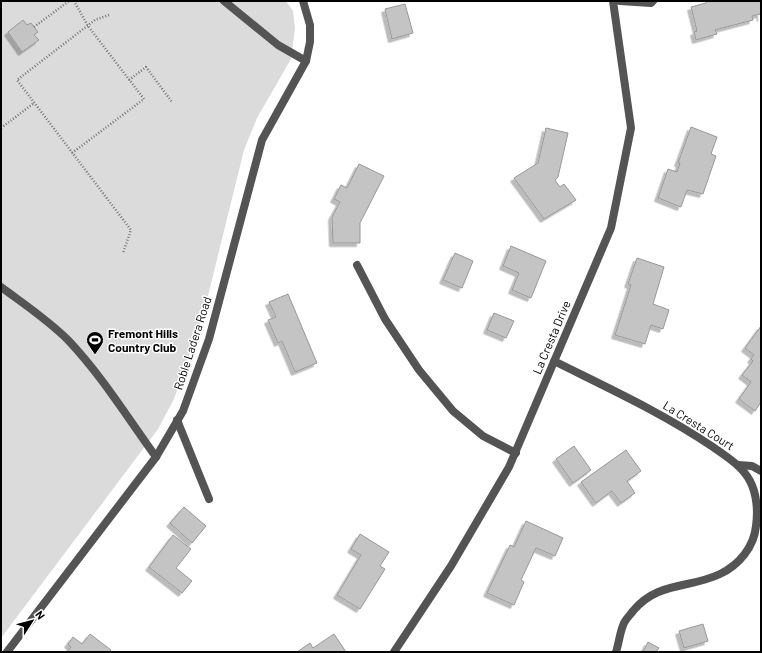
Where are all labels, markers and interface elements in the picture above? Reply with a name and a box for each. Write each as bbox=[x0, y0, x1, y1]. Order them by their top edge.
street label: Roble Ladera Road bbox=[170, 295, 214, 391]
street label: La Cresta Drive bbox=[529, 298, 573, 376]
place label: Fremont Hills Country Club bbox=[108, 326, 178, 354]
sports icon: Fremont Hills Country Club bbox=[85, 330, 105, 355]
street label: La Cresta Court bbox=[661, 398, 737, 452]
north arrow bbox=[12, 601, 52, 641]
text: N bbox=[33, 608, 48, 622]

